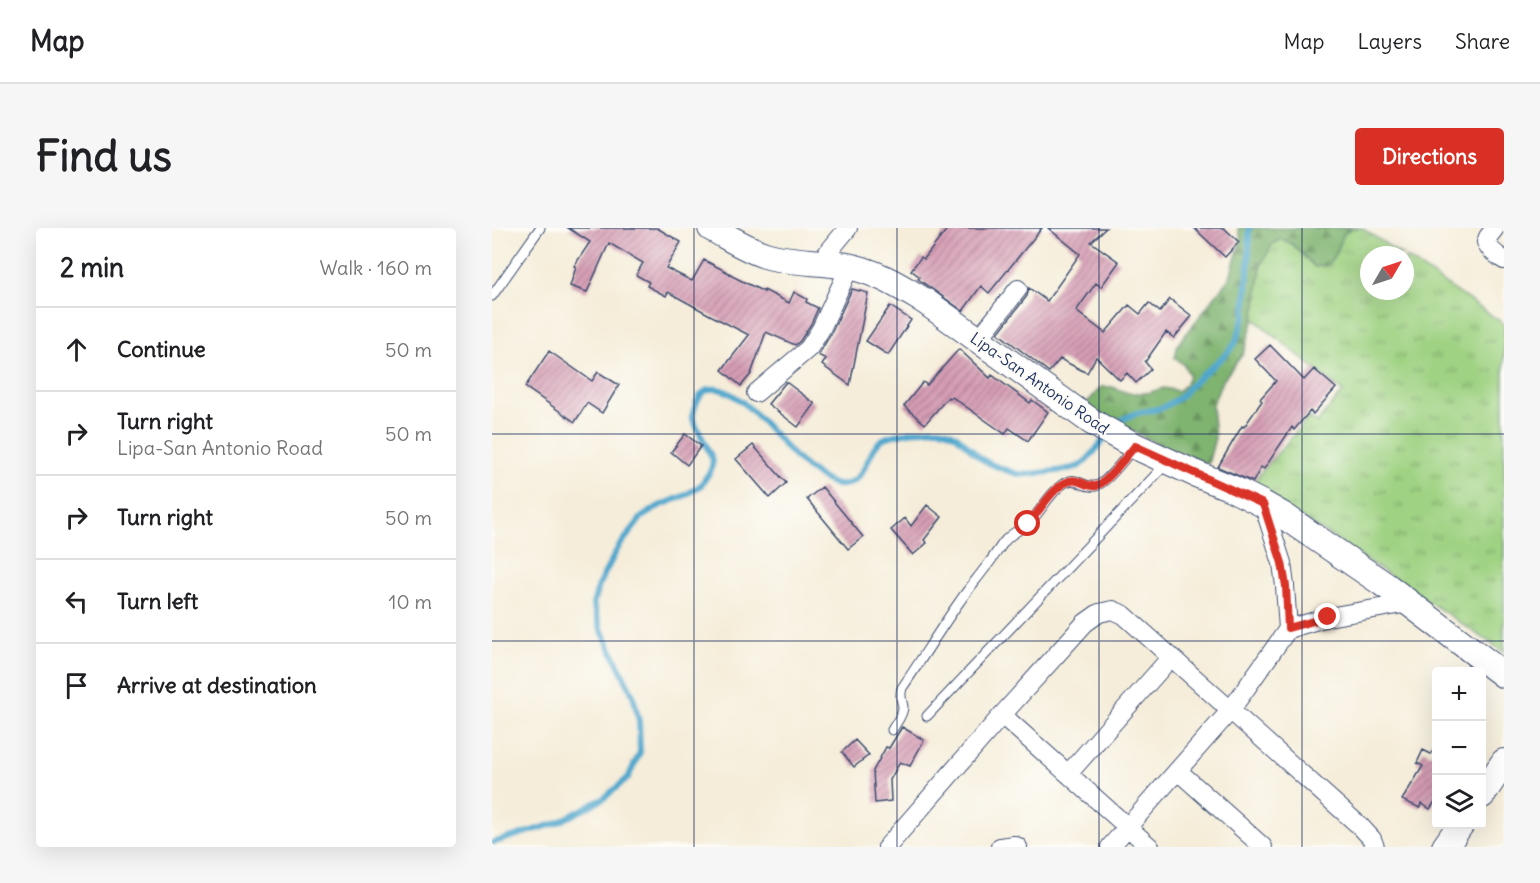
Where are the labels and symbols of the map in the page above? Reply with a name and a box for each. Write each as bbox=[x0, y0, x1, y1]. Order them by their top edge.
north arrow bbox=[1360, 246, 1414, 300]
street label: Lipa-San Antonio Road bbox=[967, 328, 1113, 438]
route start bbox=[1014, 510, 1040, 536]
route end bbox=[1314, 603, 1340, 629]

